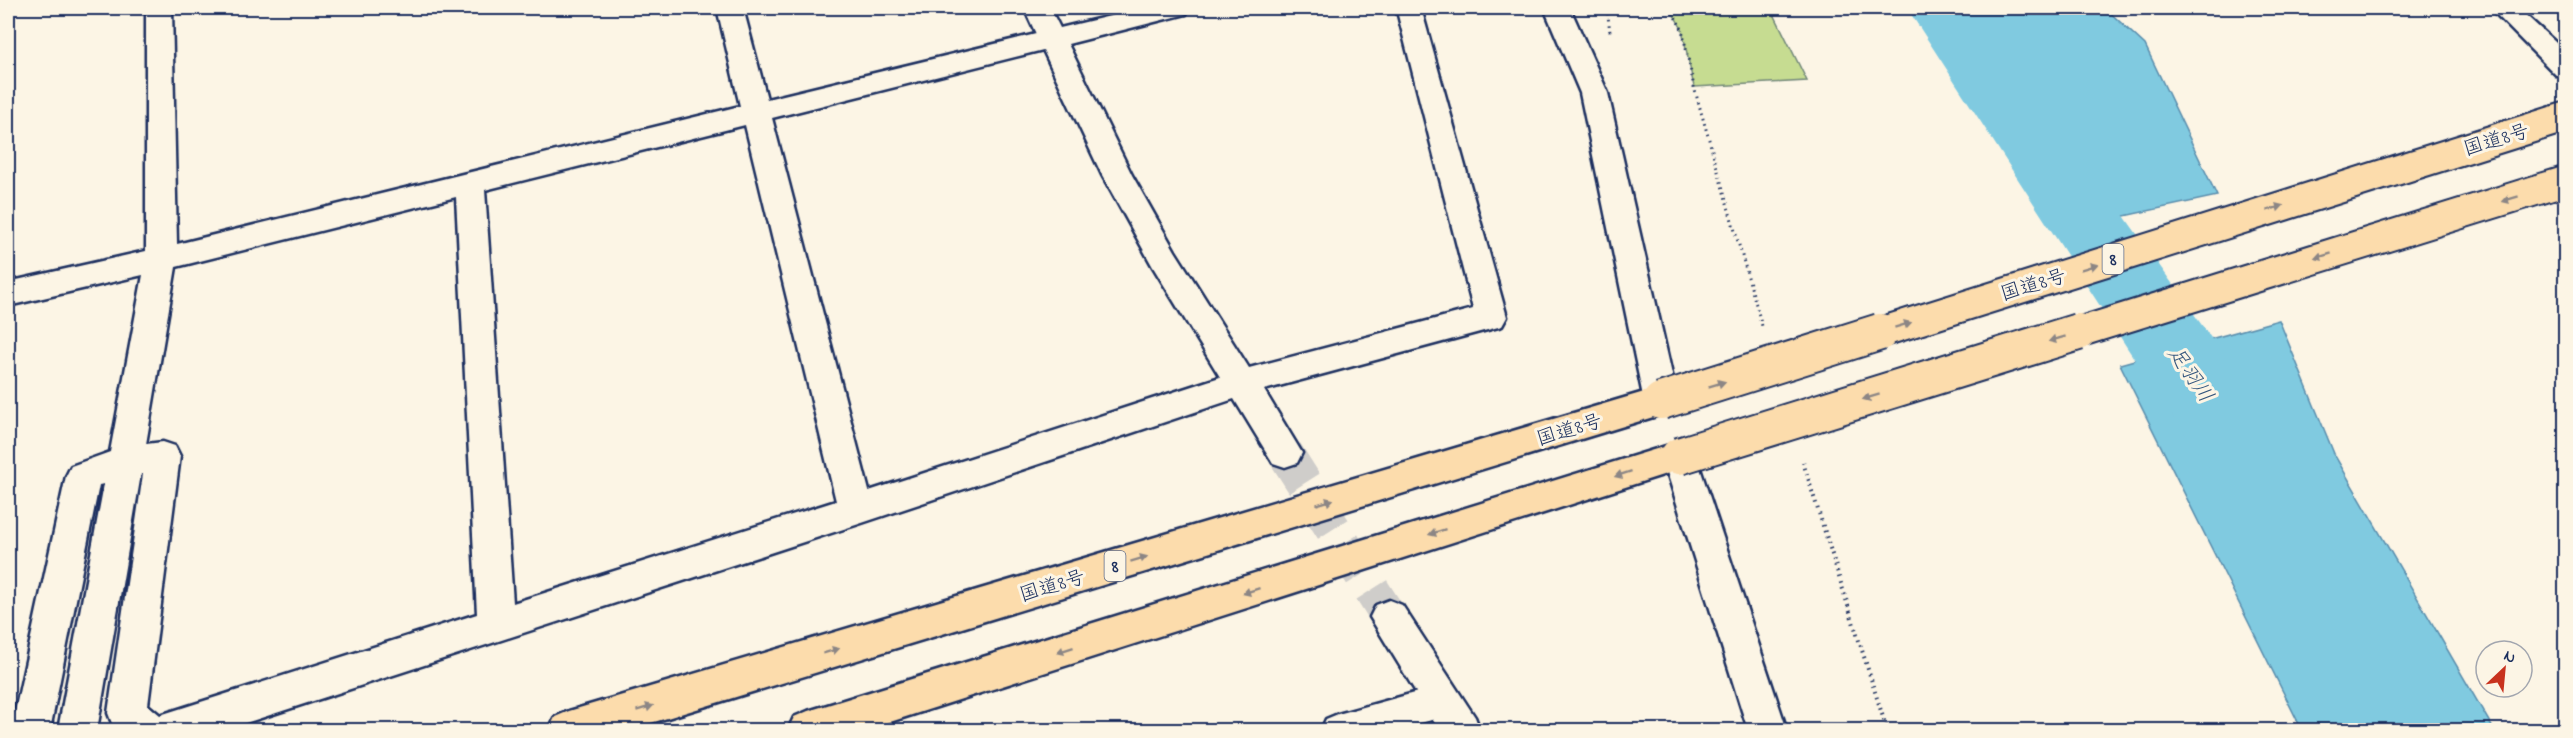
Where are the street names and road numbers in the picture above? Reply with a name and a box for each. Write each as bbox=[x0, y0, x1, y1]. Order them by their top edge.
street label: 国道8号 bbox=[2460, 118, 2533, 165]
road number: 8 bbox=[2102, 244, 2124, 274]
street label: 国道8号 bbox=[1997, 263, 2070, 310]
street label: 国道8号 bbox=[1533, 408, 1606, 455]
road number: 8 bbox=[1104, 551, 1126, 581]
street label: 国道8号 bbox=[1016, 564, 1089, 611]

